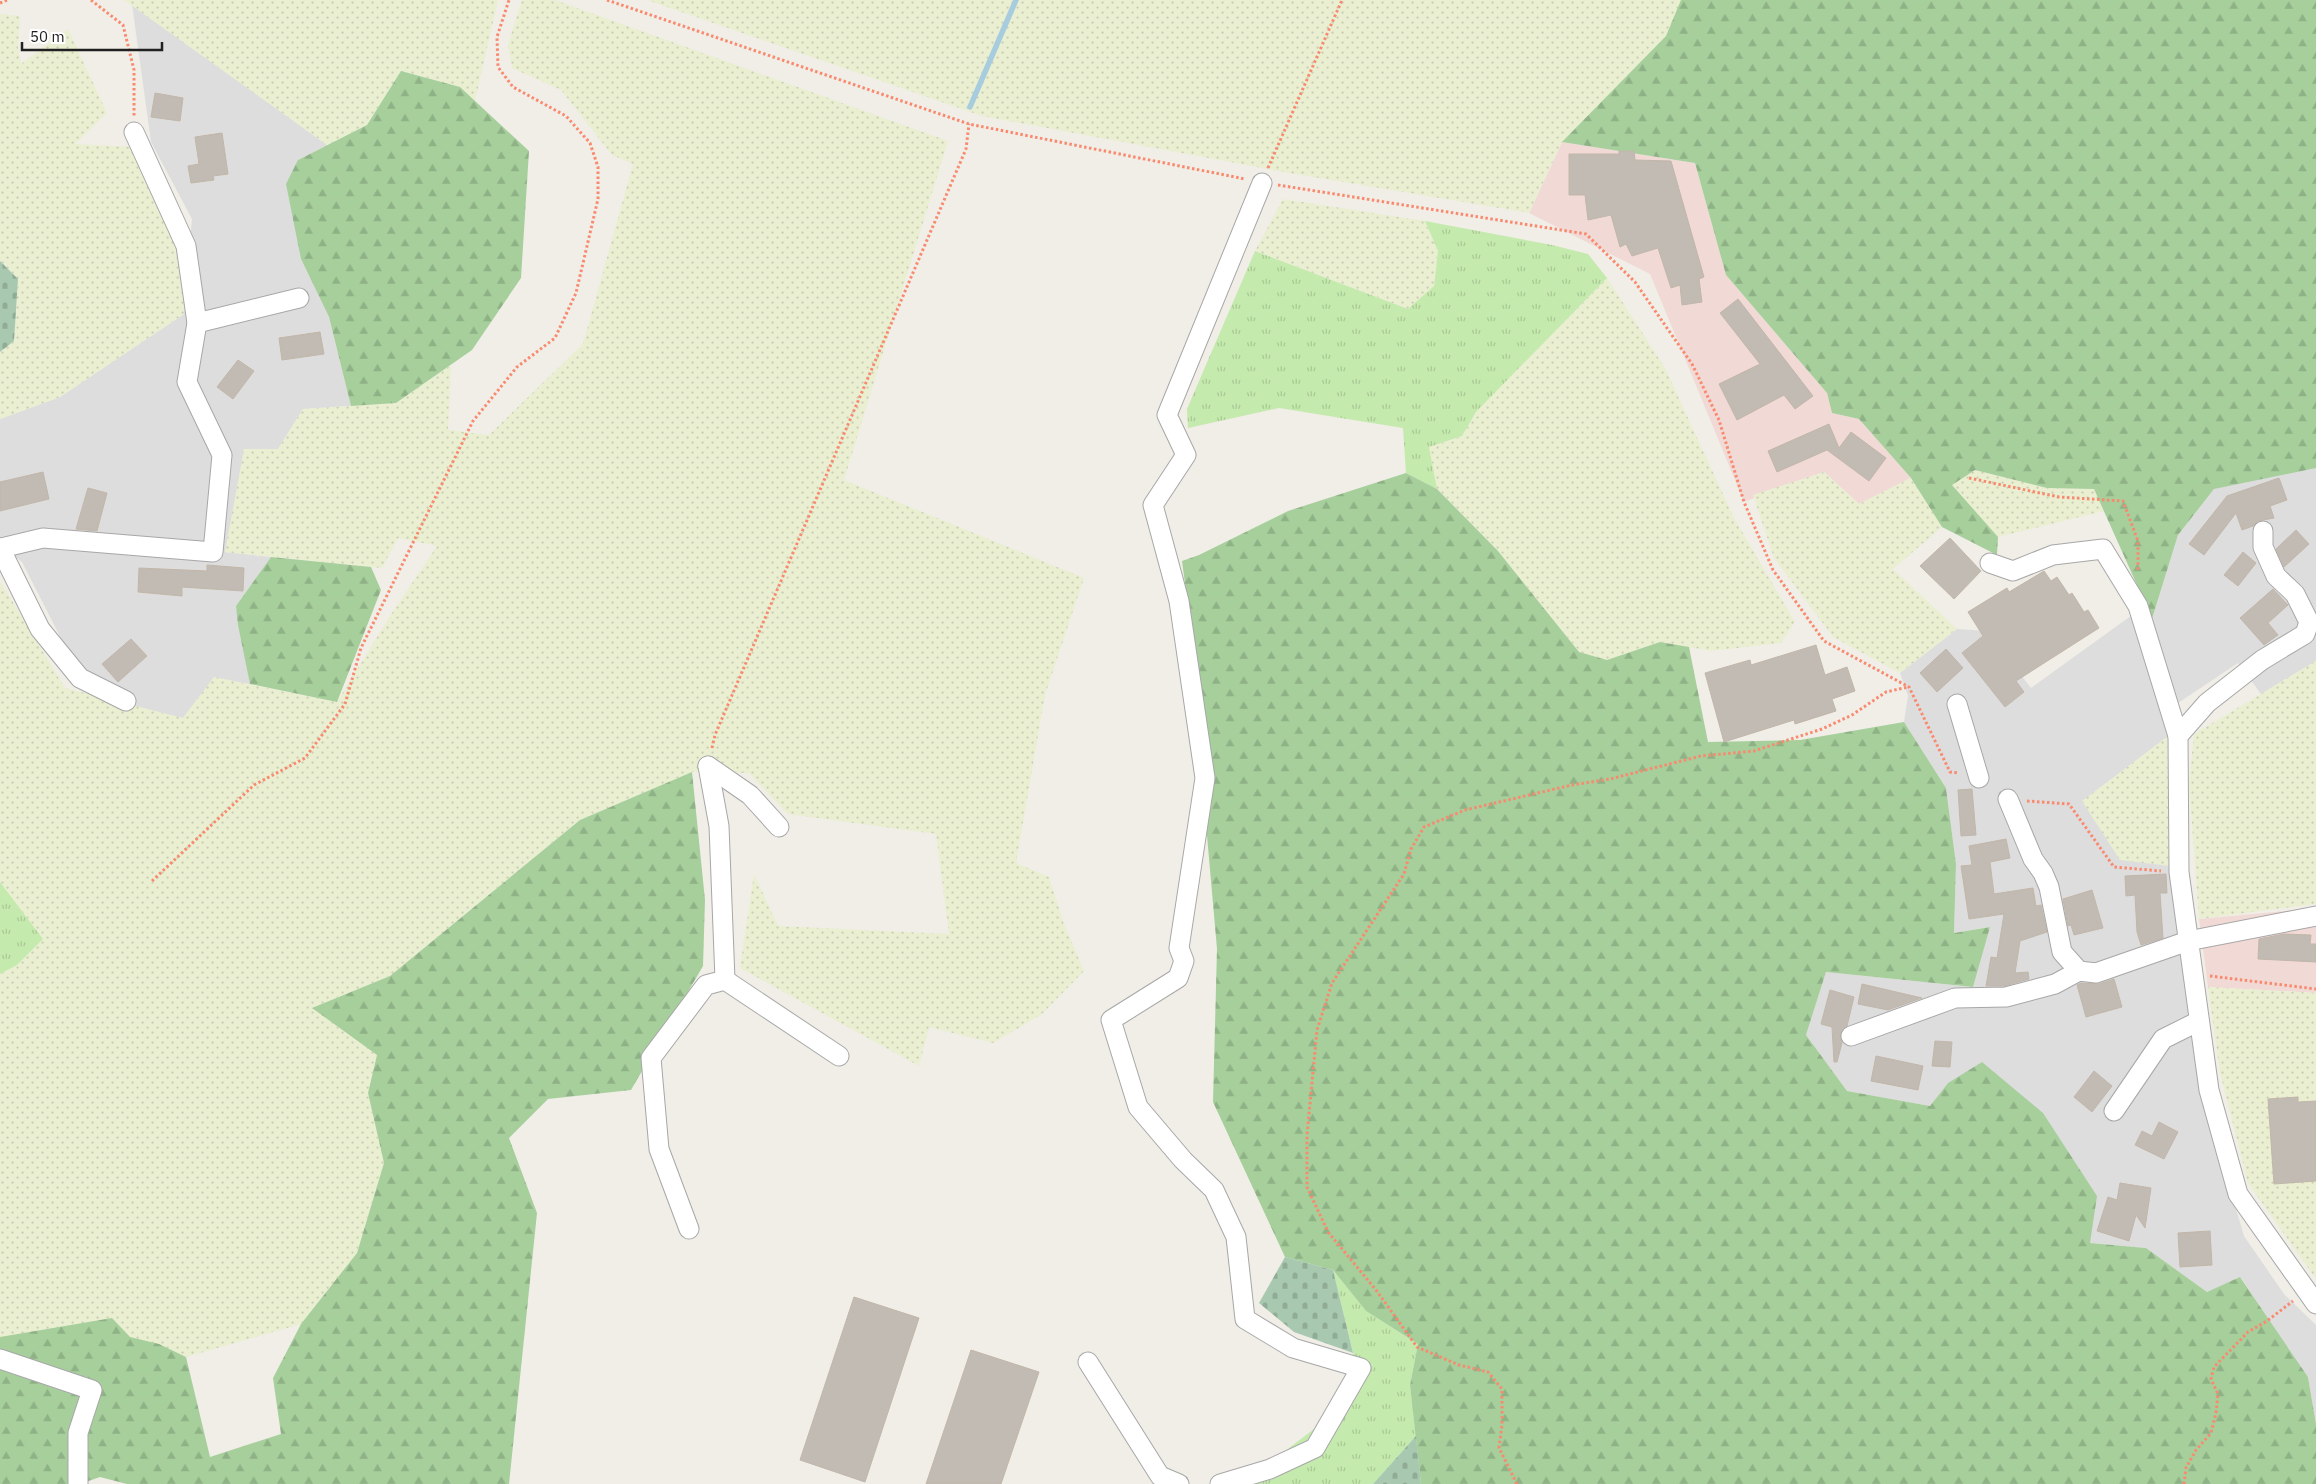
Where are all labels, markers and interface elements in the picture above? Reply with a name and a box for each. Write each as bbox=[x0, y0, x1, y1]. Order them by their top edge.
scale bar bbox=[22, 20, 162, 52]
text: 50 m bbox=[30, 27, 65, 46]

